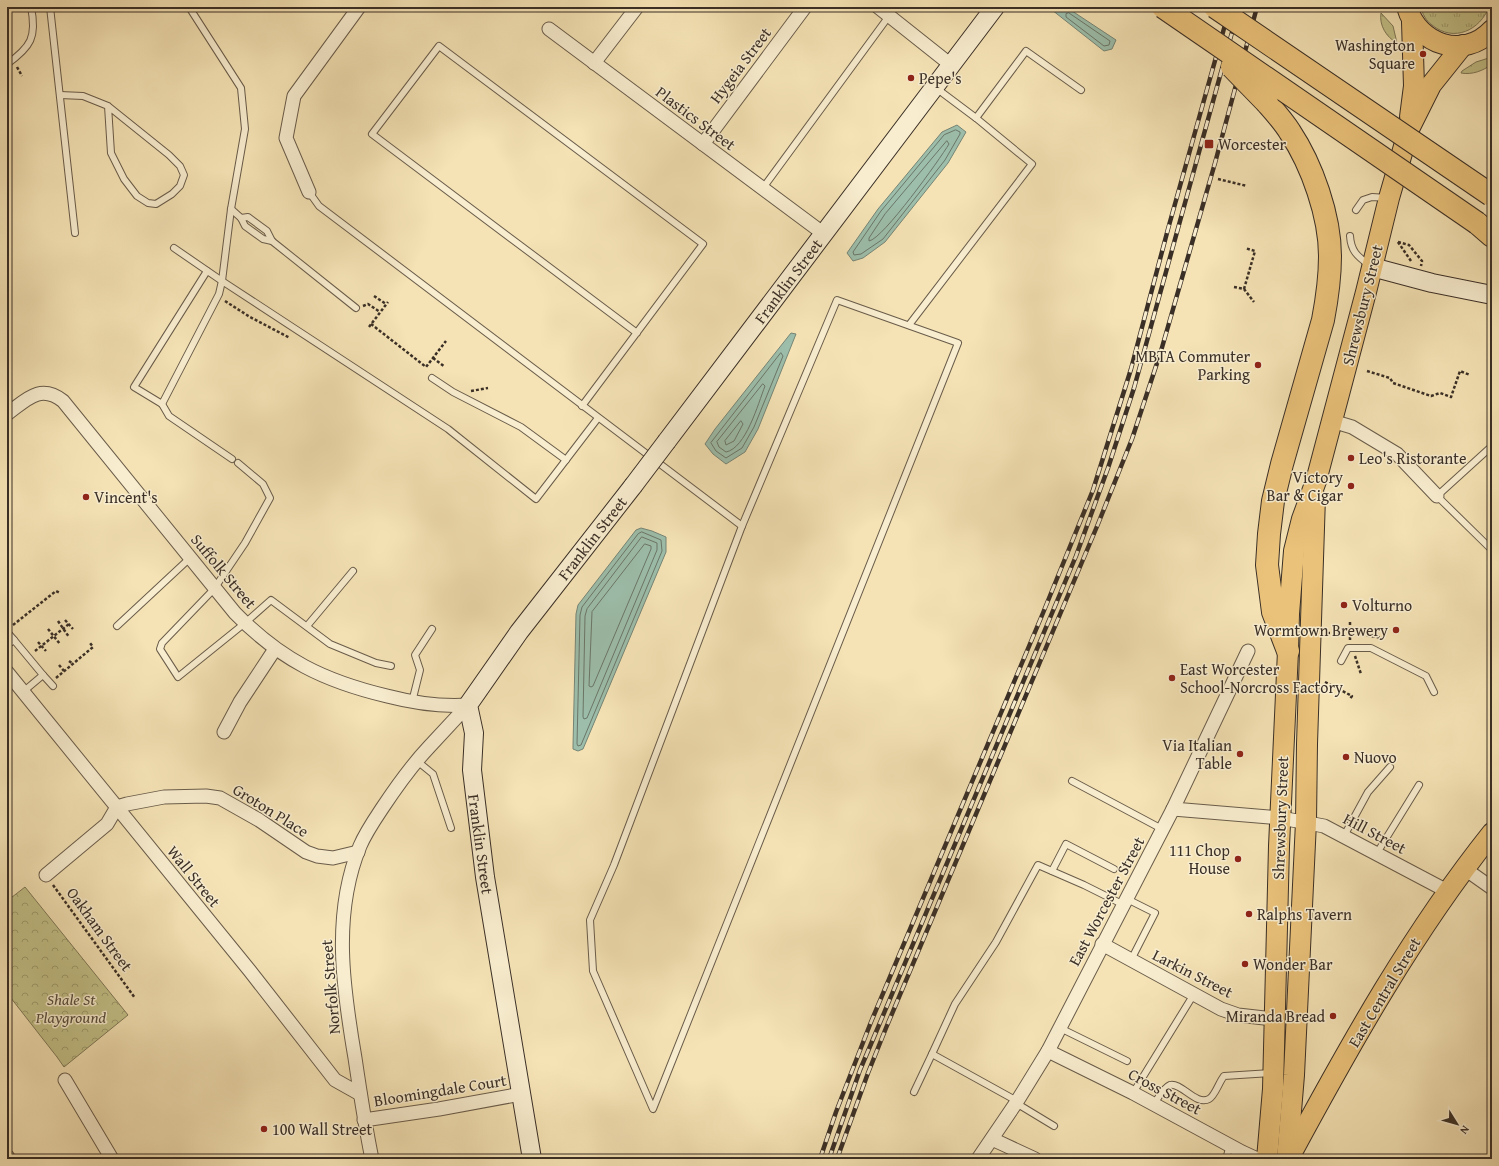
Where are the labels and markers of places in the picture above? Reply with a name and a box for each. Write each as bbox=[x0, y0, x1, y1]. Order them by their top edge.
place label: Washington Square bbox=[1335, 33, 1415, 75]
marker: Washington Square bbox=[1418, 49, 1428, 59]
place label: Pepe's bbox=[919, 66, 962, 90]
marker: Pepe's bbox=[906, 73, 916, 83]
place label: Worcester bbox=[1218, 132, 1287, 156]
marker: Worcester bbox=[1203, 138, 1215, 150]
place label: MBTA Commuter Parking bbox=[1135, 344, 1250, 386]
marker: MBTA Commuter Parking bbox=[1253, 360, 1263, 370]
place label: Leo's Ristorante bbox=[1359, 446, 1466, 470]
marker: Leo's Ristorante bbox=[1346, 453, 1356, 463]
place label: Victory Bar & Cigar bbox=[1267, 465, 1343, 507]
marker: Victory Bar & Cigar bbox=[1346, 481, 1356, 491]
place label: Vincent's bbox=[94, 485, 158, 509]
marker: Vincent's bbox=[81, 492, 91, 502]
place label: Volturno bbox=[1352, 593, 1412, 617]
marker: Volturno bbox=[1339, 600, 1349, 610]
place label: Wormtown Brewery bbox=[1254, 618, 1388, 642]
marker: Wormtown Brewery bbox=[1391, 625, 1401, 635]
place label: East Worcester School-Norcross Factory bbox=[1180, 657, 1343, 699]
marker: East Worcester School-Norcross Factory bbox=[1167, 673, 1177, 683]
place label: Via Italian Table bbox=[1162, 733, 1232, 775]
place label: Nuovo bbox=[1354, 745, 1397, 769]
marker: Via Italian Table bbox=[1235, 749, 1245, 759]
marker: Nuovo bbox=[1341, 752, 1351, 762]
place label: 111 Chop House bbox=[1169, 838, 1230, 880]
marker: 111 Chop House bbox=[1233, 854, 1243, 864]
place label: Ralphs Tavern bbox=[1257, 902, 1352, 926]
marker: Ralphs Tavern bbox=[1244, 909, 1254, 919]
place label: Wonder Bar bbox=[1253, 952, 1333, 976]
marker: Wonder Bar bbox=[1240, 959, 1250, 969]
place label: Miranda Bread bbox=[1226, 1004, 1325, 1028]
marker: Miranda Bread bbox=[1328, 1011, 1338, 1021]
place label: 100 Wall Street bbox=[272, 1117, 373, 1141]
marker: 100 Wall Street bbox=[259, 1124, 269, 1134]

